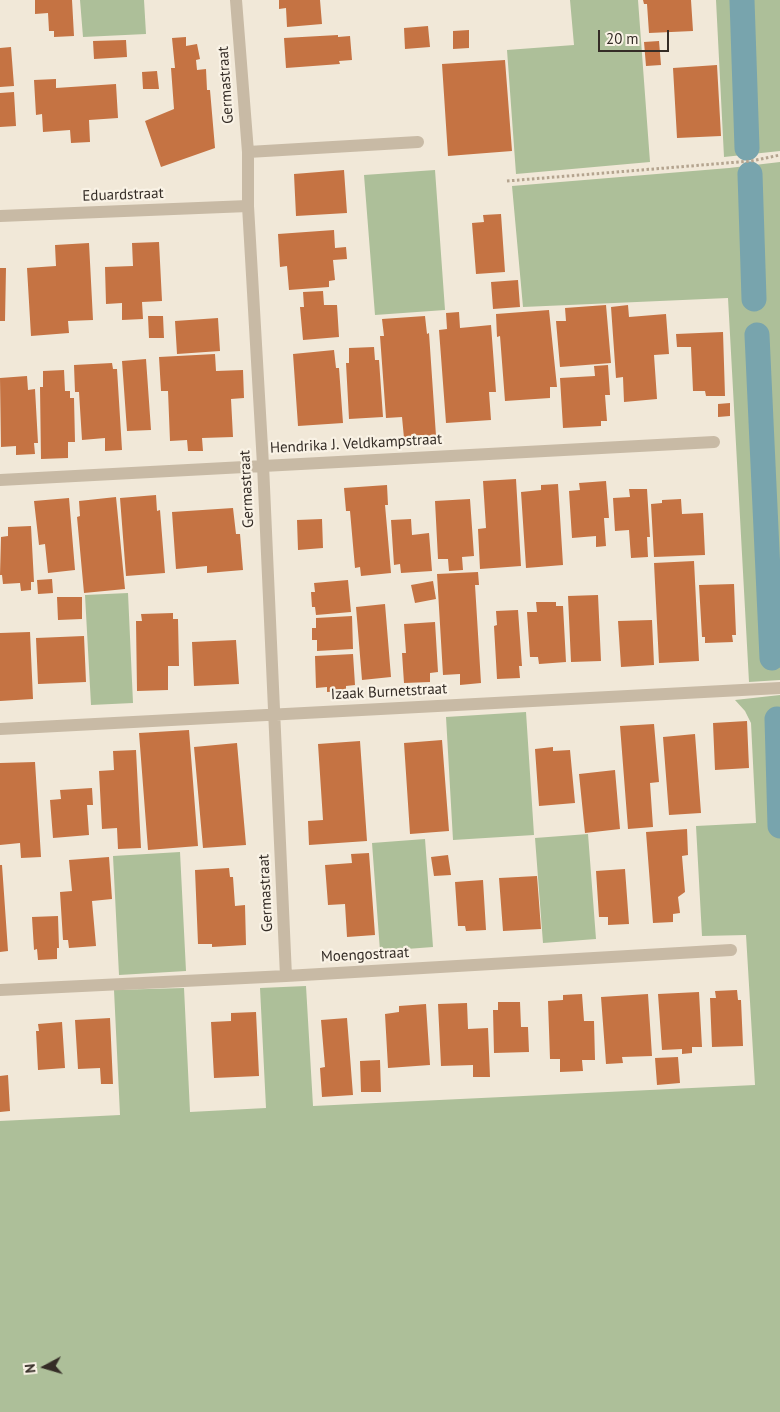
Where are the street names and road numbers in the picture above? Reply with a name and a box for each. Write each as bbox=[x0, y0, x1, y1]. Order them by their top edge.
street label: Germastraat bbox=[214, 45, 238, 125]
street label: Eduardstraat bbox=[82, 185, 164, 205]
street label: Hendrika J. Veldkampstraat bbox=[269, 431, 443, 457]
street label: Germastraat bbox=[236, 450, 258, 528]
street label: Izaak Burnetstraat bbox=[330, 680, 448, 704]
street label: Germastraat bbox=[255, 854, 277, 932]
street label: Moengostraat bbox=[320, 944, 410, 966]

